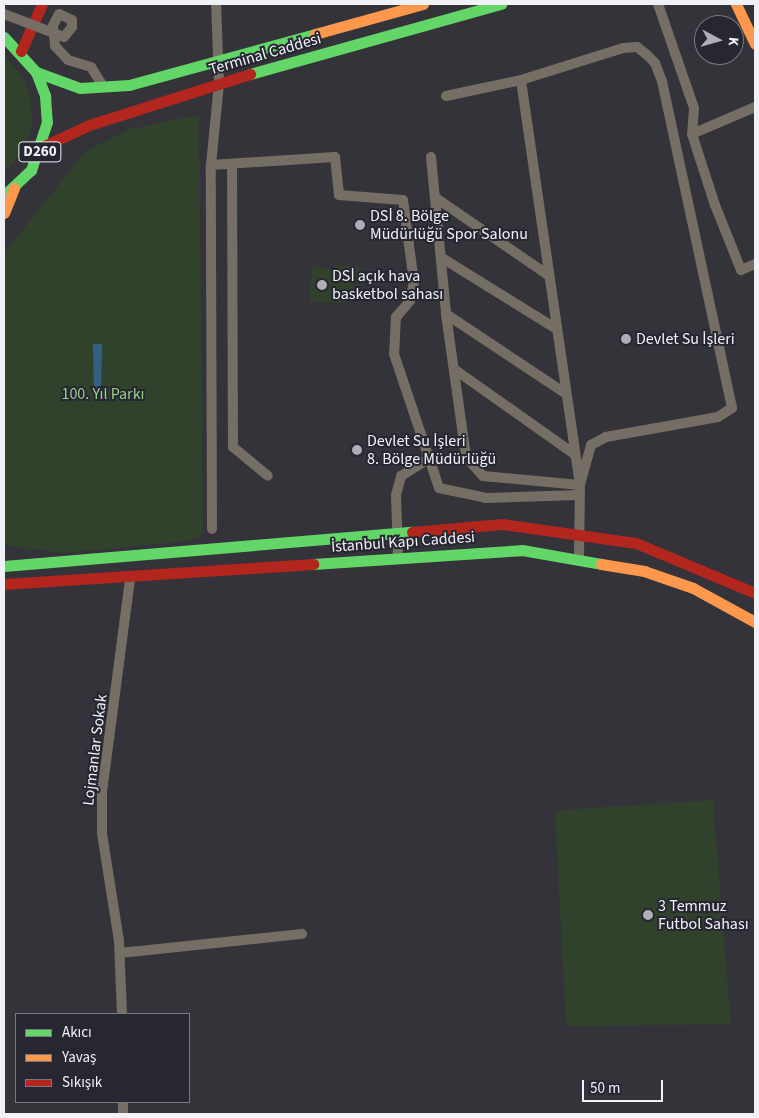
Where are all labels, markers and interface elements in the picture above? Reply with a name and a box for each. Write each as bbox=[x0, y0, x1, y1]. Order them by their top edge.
north arrow bbox=[694, 15, 744, 65]
street label: Terminal Caddesi bbox=[207, 29, 323, 79]
text: K bbox=[723, 36, 743, 47]
road number: D260 bbox=[18, 140, 62, 164]
place label: DSİ 8. Bölge Müdürlüğü Spor Salonu bbox=[370, 206, 528, 244]
marker: DSİ 8. Bölge Müdürlüğü Spor Salonu bbox=[354, 219, 366, 231]
place label: DSİ açık hava basketbol sahası bbox=[332, 266, 443, 304]
marker: DSİ açık hava basketbol sahası bbox=[316, 279, 328, 291]
place label: Devlet Su İşleri bbox=[636, 329, 735, 349]
marker: Devlet Su İşleri bbox=[620, 333, 632, 345]
park label: 100. Yıl Parkı bbox=[61, 384, 145, 404]
place label: Devlet Su İşleri 8. Bölge Müdürlüğü bbox=[367, 431, 496, 469]
marker: Devlet Su İşleri 8. Bölge Müdürlüğü bbox=[351, 444, 363, 456]
street label: İstanbul Kapı Caddesi bbox=[330, 527, 476, 557]
street label: Lojmanlar Sokak bbox=[79, 693, 111, 807]
place label: 3 Temmuz Futbol Sahası bbox=[658, 896, 749, 934]
marker: 3 Temmuz Futbol Sahası bbox=[642, 909, 654, 921]
legend bbox=[15, 1013, 190, 1103]
text: Akıcı bbox=[62, 1022, 92, 1043]
text: Yavaş bbox=[62, 1047, 96, 1068]
scale bar bbox=[584, 1070, 665, 1102]
text: Sıkışık bbox=[62, 1072, 102, 1093]
text: 50 m bbox=[590, 1078, 620, 1099]

